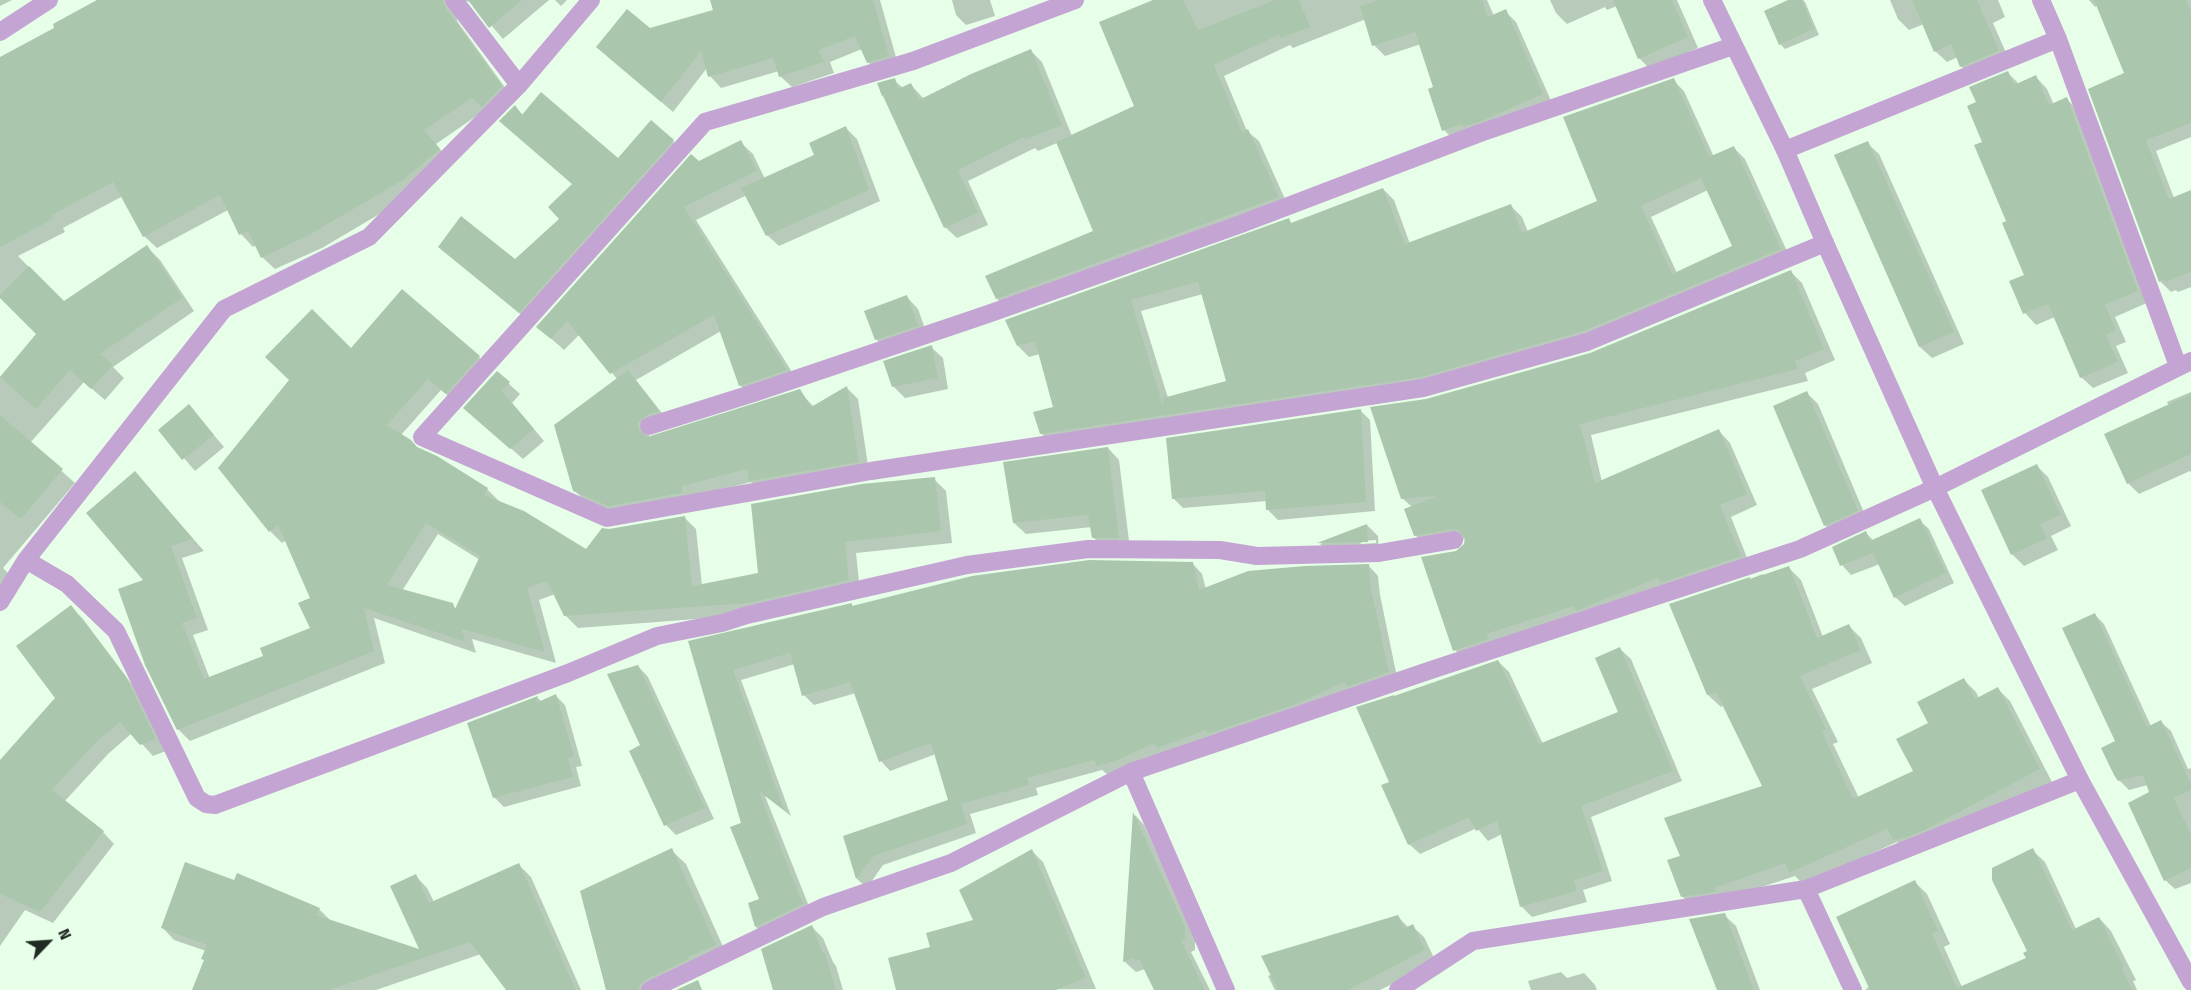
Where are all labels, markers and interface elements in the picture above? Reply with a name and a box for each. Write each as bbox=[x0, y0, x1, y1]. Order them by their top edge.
north arrow bbox=[18, 912, 78, 972]
text: N bbox=[54, 926, 75, 943]

